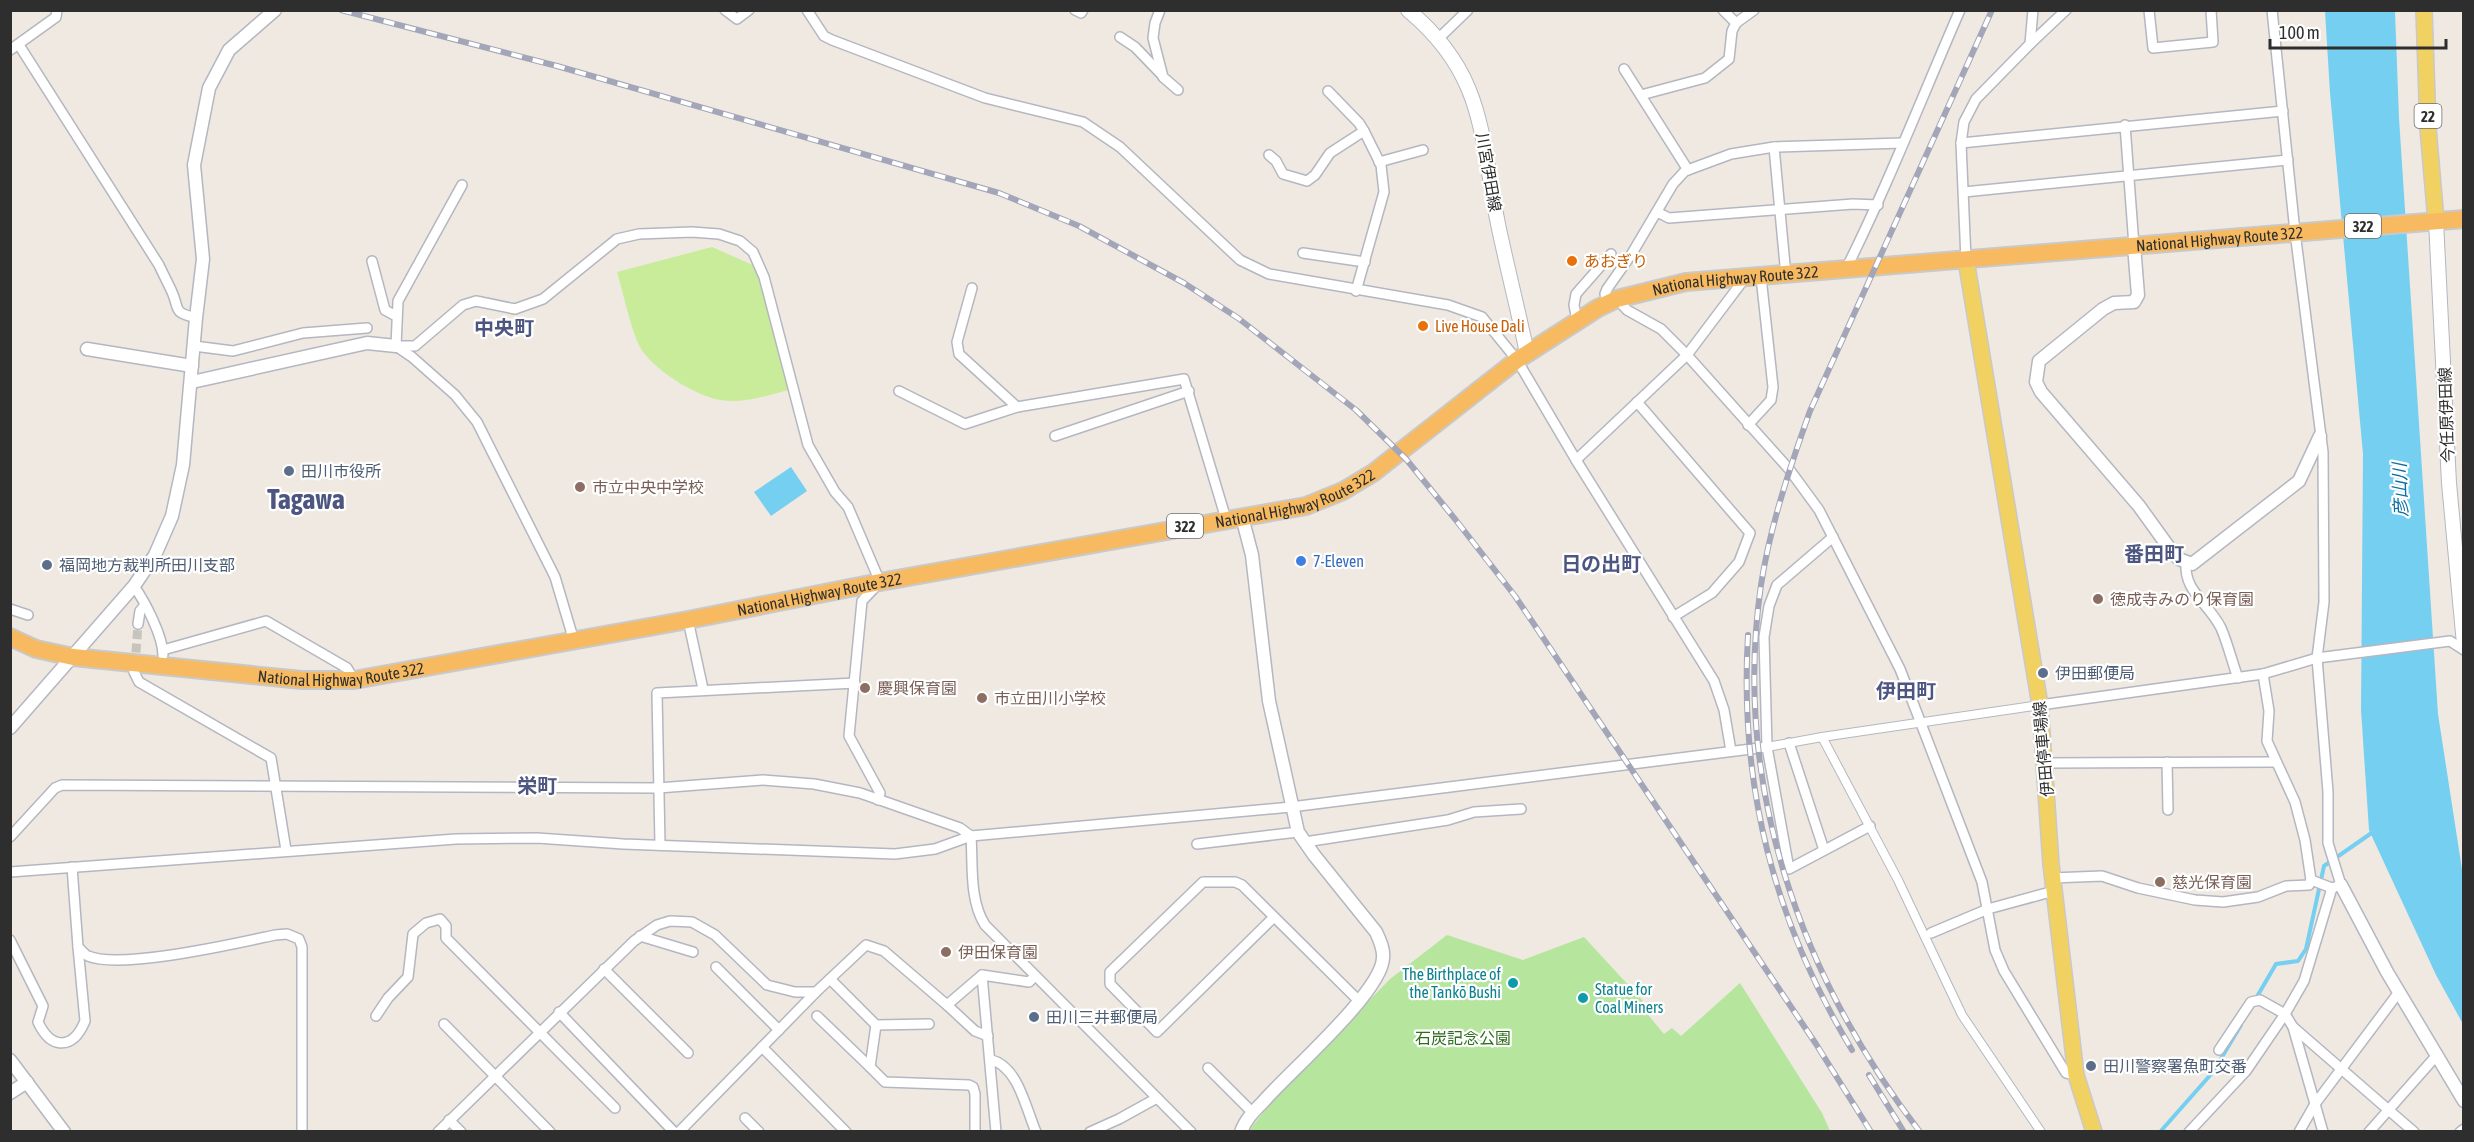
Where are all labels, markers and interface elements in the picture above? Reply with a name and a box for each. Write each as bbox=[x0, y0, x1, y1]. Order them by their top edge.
scale bar bbox=[2270, 12, 2446, 50]
text: 100 m bbox=[2279, 22, 2320, 43]
road number: 22 bbox=[2414, 104, 2442, 128]
street label: 川宮伊田線 bbox=[1473, 131, 1505, 213]
road number: 322 bbox=[2345, 214, 2381, 238]
street label: National Highway Route 322 bbox=[2135, 223, 2304, 255]
place label: あおぎり bbox=[1584, 252, 1648, 270]
marker: あおぎり bbox=[1565, 254, 1579, 268]
street label: National Highway Route 322 bbox=[1650, 262, 1819, 299]
district label: 中央町 bbox=[474, 316, 534, 339]
place label: Live House Dali bbox=[1435, 317, 1525, 335]
marker: Live House Dali bbox=[1416, 319, 1430, 333]
street label: 今任原伊田線 bbox=[2435, 367, 2457, 463]
water label: 彦山川 bbox=[2388, 461, 2411, 517]
place label: 田川市役所 bbox=[301, 462, 381, 480]
marker: 田川市役所 bbox=[282, 464, 296, 478]
street label: National Highway Route 322 bbox=[1214, 465, 1378, 531]
place label: 市立中央中学校 bbox=[592, 478, 704, 496]
marker: 市立中央中学校 bbox=[573, 480, 587, 494]
district label: Tagawa bbox=[267, 483, 345, 515]
road number: 322 bbox=[1167, 514, 1203, 538]
district label: 番田町 bbox=[2124, 542, 2184, 565]
place label: 7-Eleven bbox=[1313, 552, 1364, 570]
district label: 日の出町 bbox=[1561, 552, 1641, 575]
marker: 7-Eleven bbox=[1294, 554, 1308, 568]
place label: 福岡地方裁判所田川支部 bbox=[59, 556, 235, 574]
marker: 福岡地方裁判所田川支部 bbox=[40, 558, 54, 572]
street label: National Highway Route 322 bbox=[736, 569, 903, 619]
place label: 徳成寺みのり保育園 bbox=[2110, 590, 2254, 608]
marker: 徳成寺みのり保育園 bbox=[2091, 592, 2105, 606]
street label: National Highway Route 322 bbox=[257, 659, 426, 690]
place label: 伊田郵便局 bbox=[2055, 664, 2135, 682]
marker: 伊田郵便局 bbox=[2036, 666, 2050, 680]
place label: 慶興保育園 bbox=[877, 679, 957, 697]
district label: 伊田町 bbox=[1876, 679, 1936, 702]
marker: 慶興保育園 bbox=[858, 681, 872, 695]
place label: 市立田川小学校 bbox=[994, 689, 1106, 707]
marker: 市立田川小学校 bbox=[975, 691, 989, 705]
street label: 伊田停車場線 bbox=[2030, 700, 2056, 798]
district label: 栄町 bbox=[517, 774, 557, 797]
place label: 慈光保育園 bbox=[2172, 873, 2252, 891]
marker: 慈光保育園 bbox=[2153, 875, 2167, 889]
place label: 伊田保育園 bbox=[958, 943, 1038, 961]
marker: 伊田保育園 bbox=[939, 945, 953, 959]
place label: The Birthplace of the Tankō Bushi bbox=[1402, 965, 1502, 1001]
marker: The Birthplace of the Tankō Bushi bbox=[1506, 976, 1520, 990]
place label: Statue for Coal Miners bbox=[1595, 980, 1664, 1016]
marker: Statue for Coal Miners bbox=[1576, 991, 1590, 1005]
place label: 田川三井郵便局 bbox=[1046, 1008, 1158, 1026]
marker: 田川三井郵便局 bbox=[1027, 1010, 1041, 1024]
park label: 石炭記念公園 bbox=[1415, 1029, 1511, 1047]
place label: 田川警察署魚町交番 bbox=[2103, 1057, 2247, 1075]
marker: 田川警察署魚町交番 bbox=[2084, 1059, 2098, 1073]

